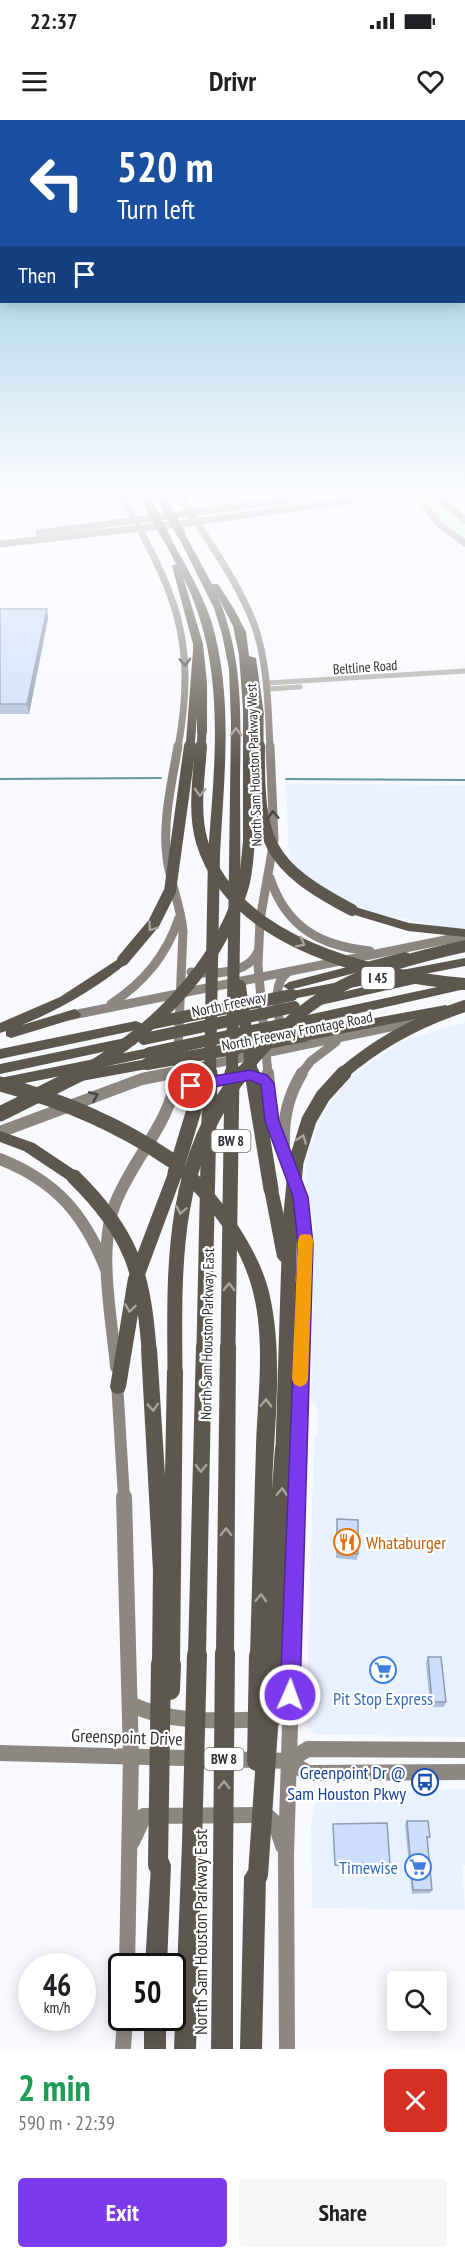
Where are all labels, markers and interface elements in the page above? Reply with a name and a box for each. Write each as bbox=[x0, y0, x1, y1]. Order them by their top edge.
text: 22:37 bbox=[30, 7, 78, 35]
text: Drivr bbox=[209, 64, 256, 98]
icon: menu bbox=[18, 65, 51, 98]
icon: heart bbox=[414, 65, 447, 98]
text: 520 m bbox=[117, 139, 214, 194]
icon: left bbox=[18, 144, 96, 222]
text: Turn left bbox=[117, 192, 195, 226]
icon: arrive bbox=[68, 258, 101, 291]
text: Then bbox=[18, 261, 56, 289]
street label: Beltline Road bbox=[332, 656, 398, 678]
one-way arrow bbox=[179, 657, 192, 666]
street label: North Sam Houston Parkway West bbox=[242, 683, 266, 847]
one-way arrow bbox=[230, 728, 242, 737]
one-way arrow bbox=[193, 787, 206, 796]
one-way arrow bbox=[267, 810, 279, 819]
one-way arrow bbox=[148, 920, 159, 931]
one-way arrow bbox=[294, 936, 305, 947]
road number: I 45 bbox=[362, 967, 394, 989]
street label: North Freeway bbox=[190, 987, 268, 1021]
street label: North Freeway Frontage Road bbox=[220, 1007, 374, 1055]
pin bbox=[165, 1060, 216, 1111]
icon: arrive bbox=[174, 1069, 207, 1102]
one-way arrow bbox=[88, 1091, 99, 1103]
road number: BW 8 bbox=[212, 1130, 250, 1152]
one-way arrow bbox=[295, 1134, 308, 1145]
one-way arrow bbox=[175, 1205, 188, 1215]
street label: North Sam Houston Parkway East bbox=[196, 1248, 218, 1420]
one-way arrow bbox=[223, 1283, 235, 1292]
one-way arrow bbox=[125, 1303, 137, 1313]
one-way arrow bbox=[260, 1399, 272, 1408]
one-way arrow bbox=[146, 1403, 159, 1412]
one-way arrow bbox=[195, 1463, 207, 1472]
one-way arrow bbox=[275, 1488, 288, 1497]
one-way arrow bbox=[220, 1527, 232, 1536]
restaurant icon: Whataburger bbox=[332, 1527, 362, 1557]
place label: Whataburger bbox=[366, 1531, 446, 1554]
one-way arrow bbox=[254, 1593, 267, 1602]
supermarket icon: Pit Stop Express bbox=[368, 1655, 398, 1685]
position arrow bbox=[258, 1663, 322, 1727]
place label: Pit Stop Express bbox=[333, 1687, 433, 1710]
street label: Greenspoint Drive bbox=[71, 1724, 183, 1750]
road number: BW 8 bbox=[204, 1748, 244, 1770]
place label: Greenpoint Dr @ Sam Houston Pkwy bbox=[287, 1761, 406, 1805]
bus stop icon: Greenpoint Dr @ Sam Houston Pkwy bbox=[410, 1767, 440, 1797]
one-way arrow bbox=[218, 1780, 230, 1789]
street label: North Sam Houston Parkway East bbox=[189, 1829, 212, 2035]
supermarket icon: Timewise bbox=[403, 1852, 433, 1882]
place label: Timewise bbox=[339, 1856, 398, 1879]
speed limit sign: 50 bbox=[108, 1953, 186, 2031]
text: 46 bbox=[43, 1965, 71, 2004]
map controls bbox=[387, 1971, 447, 2031]
button: search bbox=[387, 1971, 447, 2031]
text: km/h bbox=[44, 1998, 70, 2017]
text: 2 min bbox=[18, 2064, 91, 2111]
button: close bbox=[384, 2069, 447, 2132]
text: 590 m · 22:39 bbox=[18, 2110, 115, 2136]
button: Exit bbox=[18, 2178, 227, 2247]
button: Share bbox=[239, 2178, 447, 2247]

